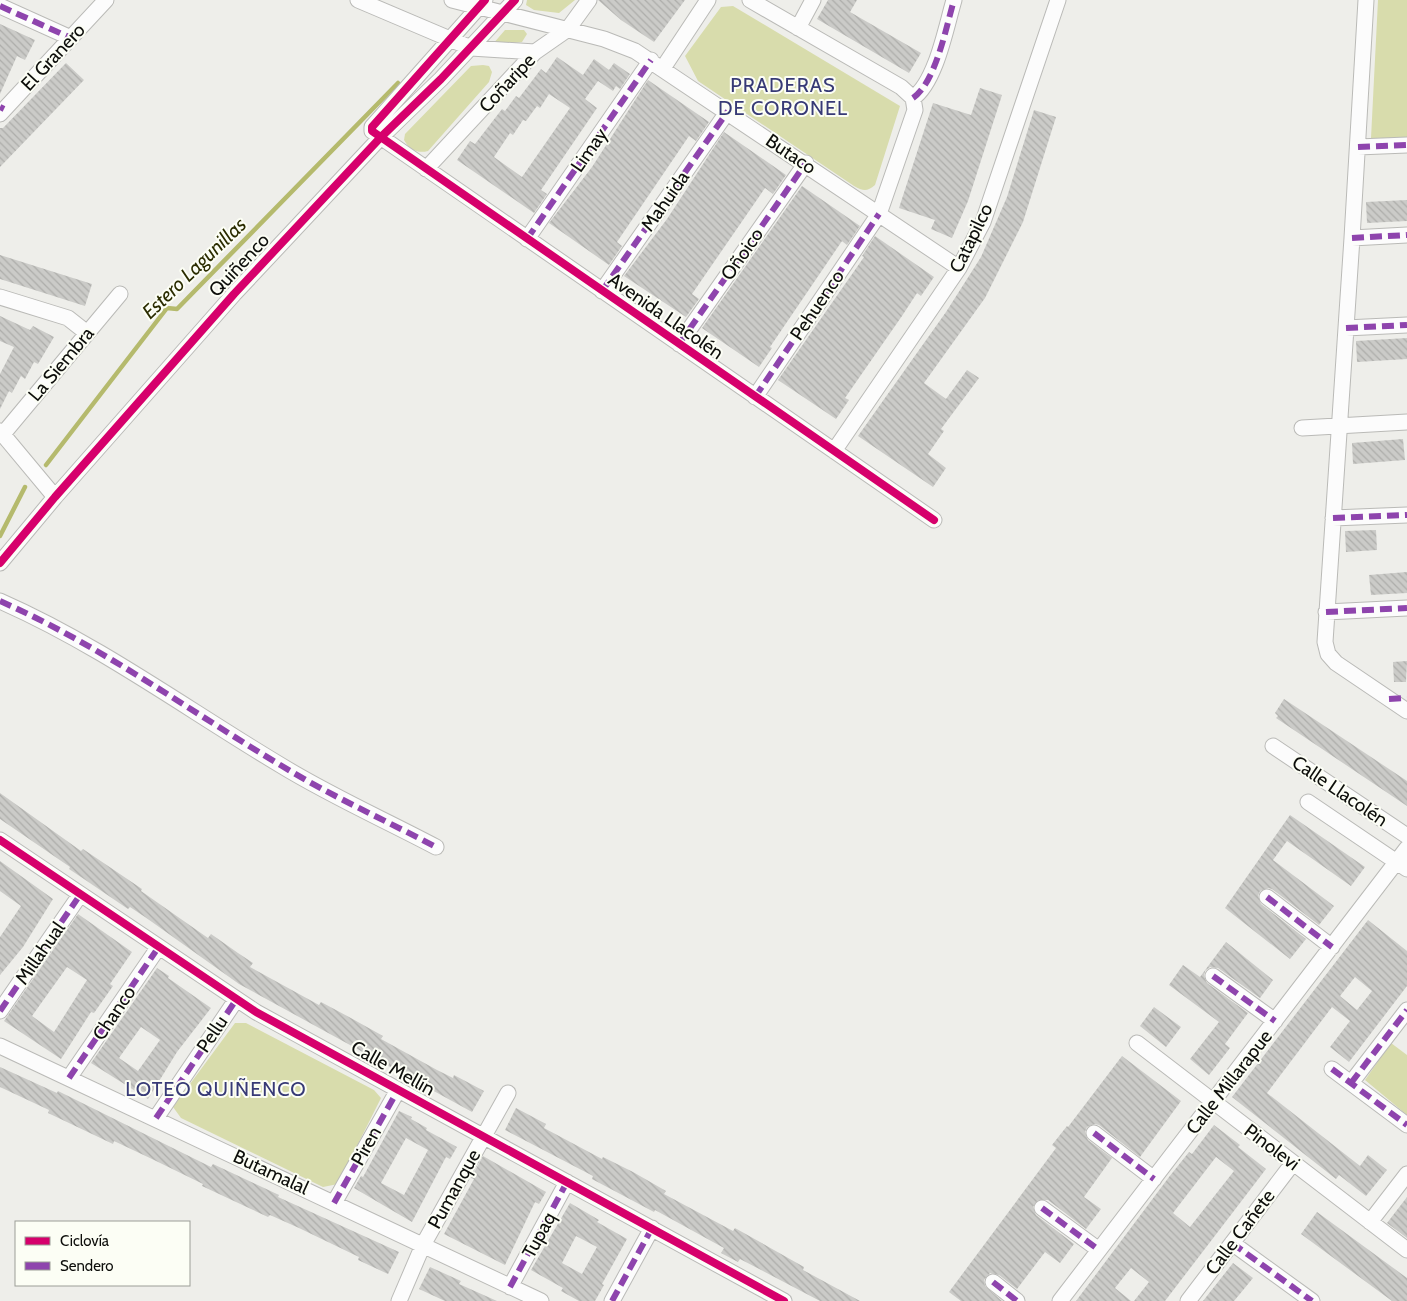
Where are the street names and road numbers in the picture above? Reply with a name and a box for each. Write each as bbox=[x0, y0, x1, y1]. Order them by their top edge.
street label: El Granero bbox=[16, 19, 90, 95]
street label: Coñaripe bbox=[474, 49, 540, 117]
street label: Limay bbox=[566, 123, 613, 176]
street label: Butaco bbox=[761, 129, 821, 179]
street label: Mahuida bbox=[636, 166, 694, 236]
street label: Catapilco bbox=[944, 200, 998, 276]
street label: Oñoico bbox=[716, 223, 768, 285]
street label: Quiñenco bbox=[204, 228, 274, 302]
street label: Pehuenco bbox=[785, 265, 849, 345]
street label: Avenida Llacolén bbox=[604, 268, 728, 364]
street label: La Siembra bbox=[23, 322, 99, 406]
street label: Calle Llacolén bbox=[1288, 751, 1392, 831]
street label: Millahual bbox=[10, 917, 70, 989]
street label: Chanco bbox=[87, 981, 141, 1045]
street label: Pellu bbox=[191, 1011, 233, 1057]
street label: Calle Millarapue bbox=[1181, 1025, 1277, 1139]
street label: Calle Mellín bbox=[347, 1036, 439, 1100]
street label: Pinolevi bbox=[1240, 1119, 1304, 1175]
street label: Piren bbox=[346, 1123, 386, 1169]
street label: Butamalal bbox=[230, 1145, 313, 1200]
street label: Pumanque bbox=[423, 1145, 485, 1233]
street label: Calle Cañete bbox=[1200, 1185, 1280, 1279]
street label: Tupaq bbox=[517, 1208, 561, 1262]

